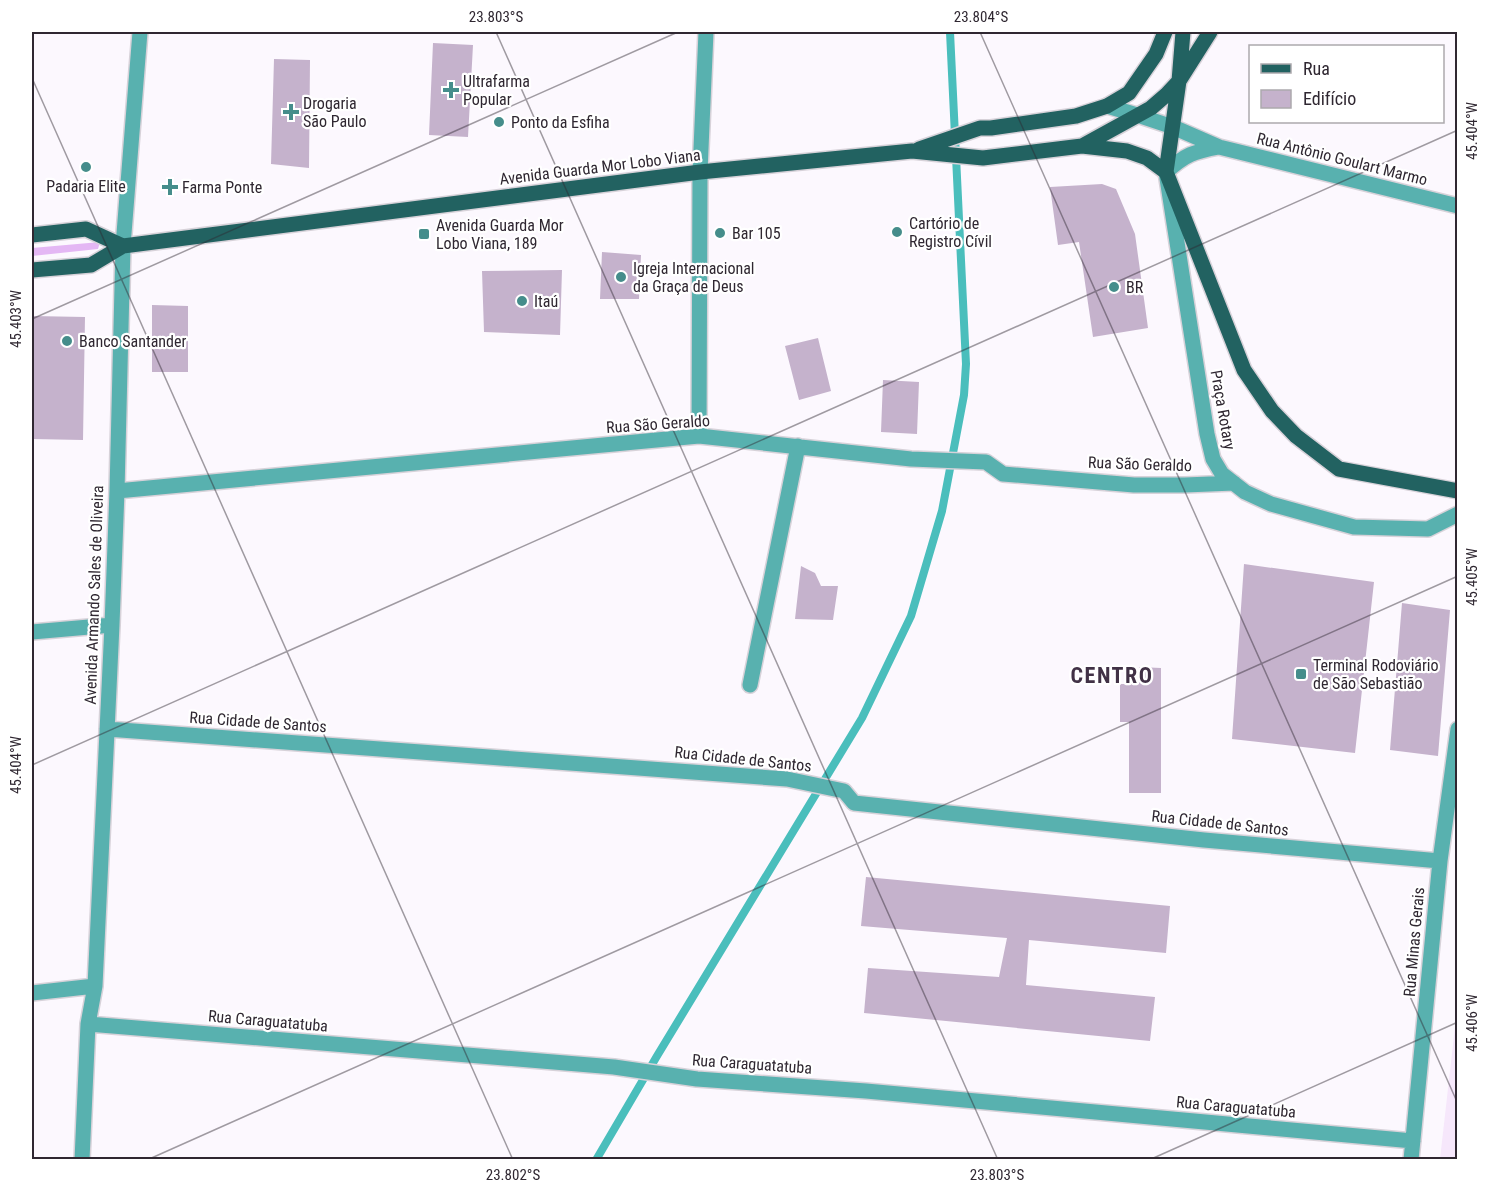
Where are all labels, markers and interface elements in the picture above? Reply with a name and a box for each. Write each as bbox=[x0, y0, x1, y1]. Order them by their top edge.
text: 23.803°S bbox=[469, 8, 523, 26]
text: 23.804°S bbox=[954, 8, 1008, 26]
legend bbox=[1249, 45, 1444, 123]
text: Rua bbox=[1303, 58, 1330, 79]
place label: Ultrafarma Popular bbox=[463, 72, 530, 109]
marker: Ultrafarma Popular bbox=[444, 83, 458, 97]
text: Edifício bbox=[1303, 88, 1356, 109]
place label: Drogaria São Paulo bbox=[303, 94, 367, 131]
text: 45.404°W bbox=[1463, 101, 1481, 160]
marker: Drogaria São Paulo bbox=[284, 105, 298, 119]
place label: Ponto da Esfiha bbox=[511, 113, 610, 132]
marker: Ponto da Esfiha bbox=[492, 115, 506, 129]
street label: Rua Antônio Goulart Marmo bbox=[1255, 129, 1429, 189]
street label: Avenida Guarda Mor Lobo Viana bbox=[498, 145, 702, 189]
marker: Padaria Elite bbox=[79, 160, 93, 174]
place label: Padaria Elite bbox=[46, 177, 126, 196]
place label: Farma Ponte bbox=[182, 178, 262, 197]
marker: Farma Ponte bbox=[163, 180, 177, 194]
place label: Cartório de Registro Cívil bbox=[909, 214, 992, 251]
place label: Avenida Guarda Mor Lobo Viana, 189 bbox=[436, 216, 564, 253]
place label: Bar 105 bbox=[732, 224, 781, 243]
marker: Cartório de Registro Cívil bbox=[890, 225, 904, 239]
marker: Bar 105 bbox=[713, 226, 727, 240]
marker: Avenida Guarda Mor Lobo Viana, 189 bbox=[417, 227, 431, 241]
place label: Igreja Internacional da Graça de Deus bbox=[633, 259, 755, 296]
marker: Igreja Internacional da Graça de Deus bbox=[614, 270, 628, 284]
place label: BR bbox=[1126, 278, 1144, 297]
marker: BR bbox=[1107, 280, 1121, 294]
text: 45.403°W bbox=[7, 289, 25, 348]
place label: Itaú bbox=[534, 292, 558, 311]
marker: Itaú bbox=[515, 294, 529, 308]
place label: Banco Santander bbox=[79, 332, 187, 351]
marker: Banco Santander bbox=[60, 334, 74, 348]
street label: Praça Rotary bbox=[1207, 369, 1239, 452]
street label: Rua São Geraldo bbox=[605, 411, 711, 437]
street label: Rua São Geraldo bbox=[1088, 453, 1192, 475]
street label: Avenida Armando Sales de Oliveira bbox=[81, 485, 107, 705]
text: 45.405°W bbox=[1463, 547, 1481, 606]
place label: Terminal Rodoviário de São Sebastião bbox=[1313, 656, 1439, 693]
district label: CENTRO bbox=[1071, 663, 1153, 688]
marker: Terminal Rodoviário de São Sebastião bbox=[1294, 667, 1308, 681]
street label: Rua Cidade de Santos bbox=[189, 708, 327, 736]
text: 45.404°W bbox=[7, 735, 25, 794]
street label: Rua Cidade de Santos bbox=[674, 742, 812, 776]
street label: Rua Cidade de Santos bbox=[1151, 806, 1289, 840]
street label: Rua Minas Gerais bbox=[1400, 886, 1428, 998]
text: 45.406°W bbox=[1463, 993, 1481, 1052]
street label: Rua Caraguatatuba bbox=[207, 1006, 329, 1036]
street label: Rua Caraguatatuba bbox=[691, 1050, 813, 1078]
street label: Rua Caraguatatuba bbox=[1175, 1092, 1297, 1122]
text: 23.802°S bbox=[486, 1166, 540, 1184]
text: 23.803°S bbox=[970, 1166, 1024, 1184]

